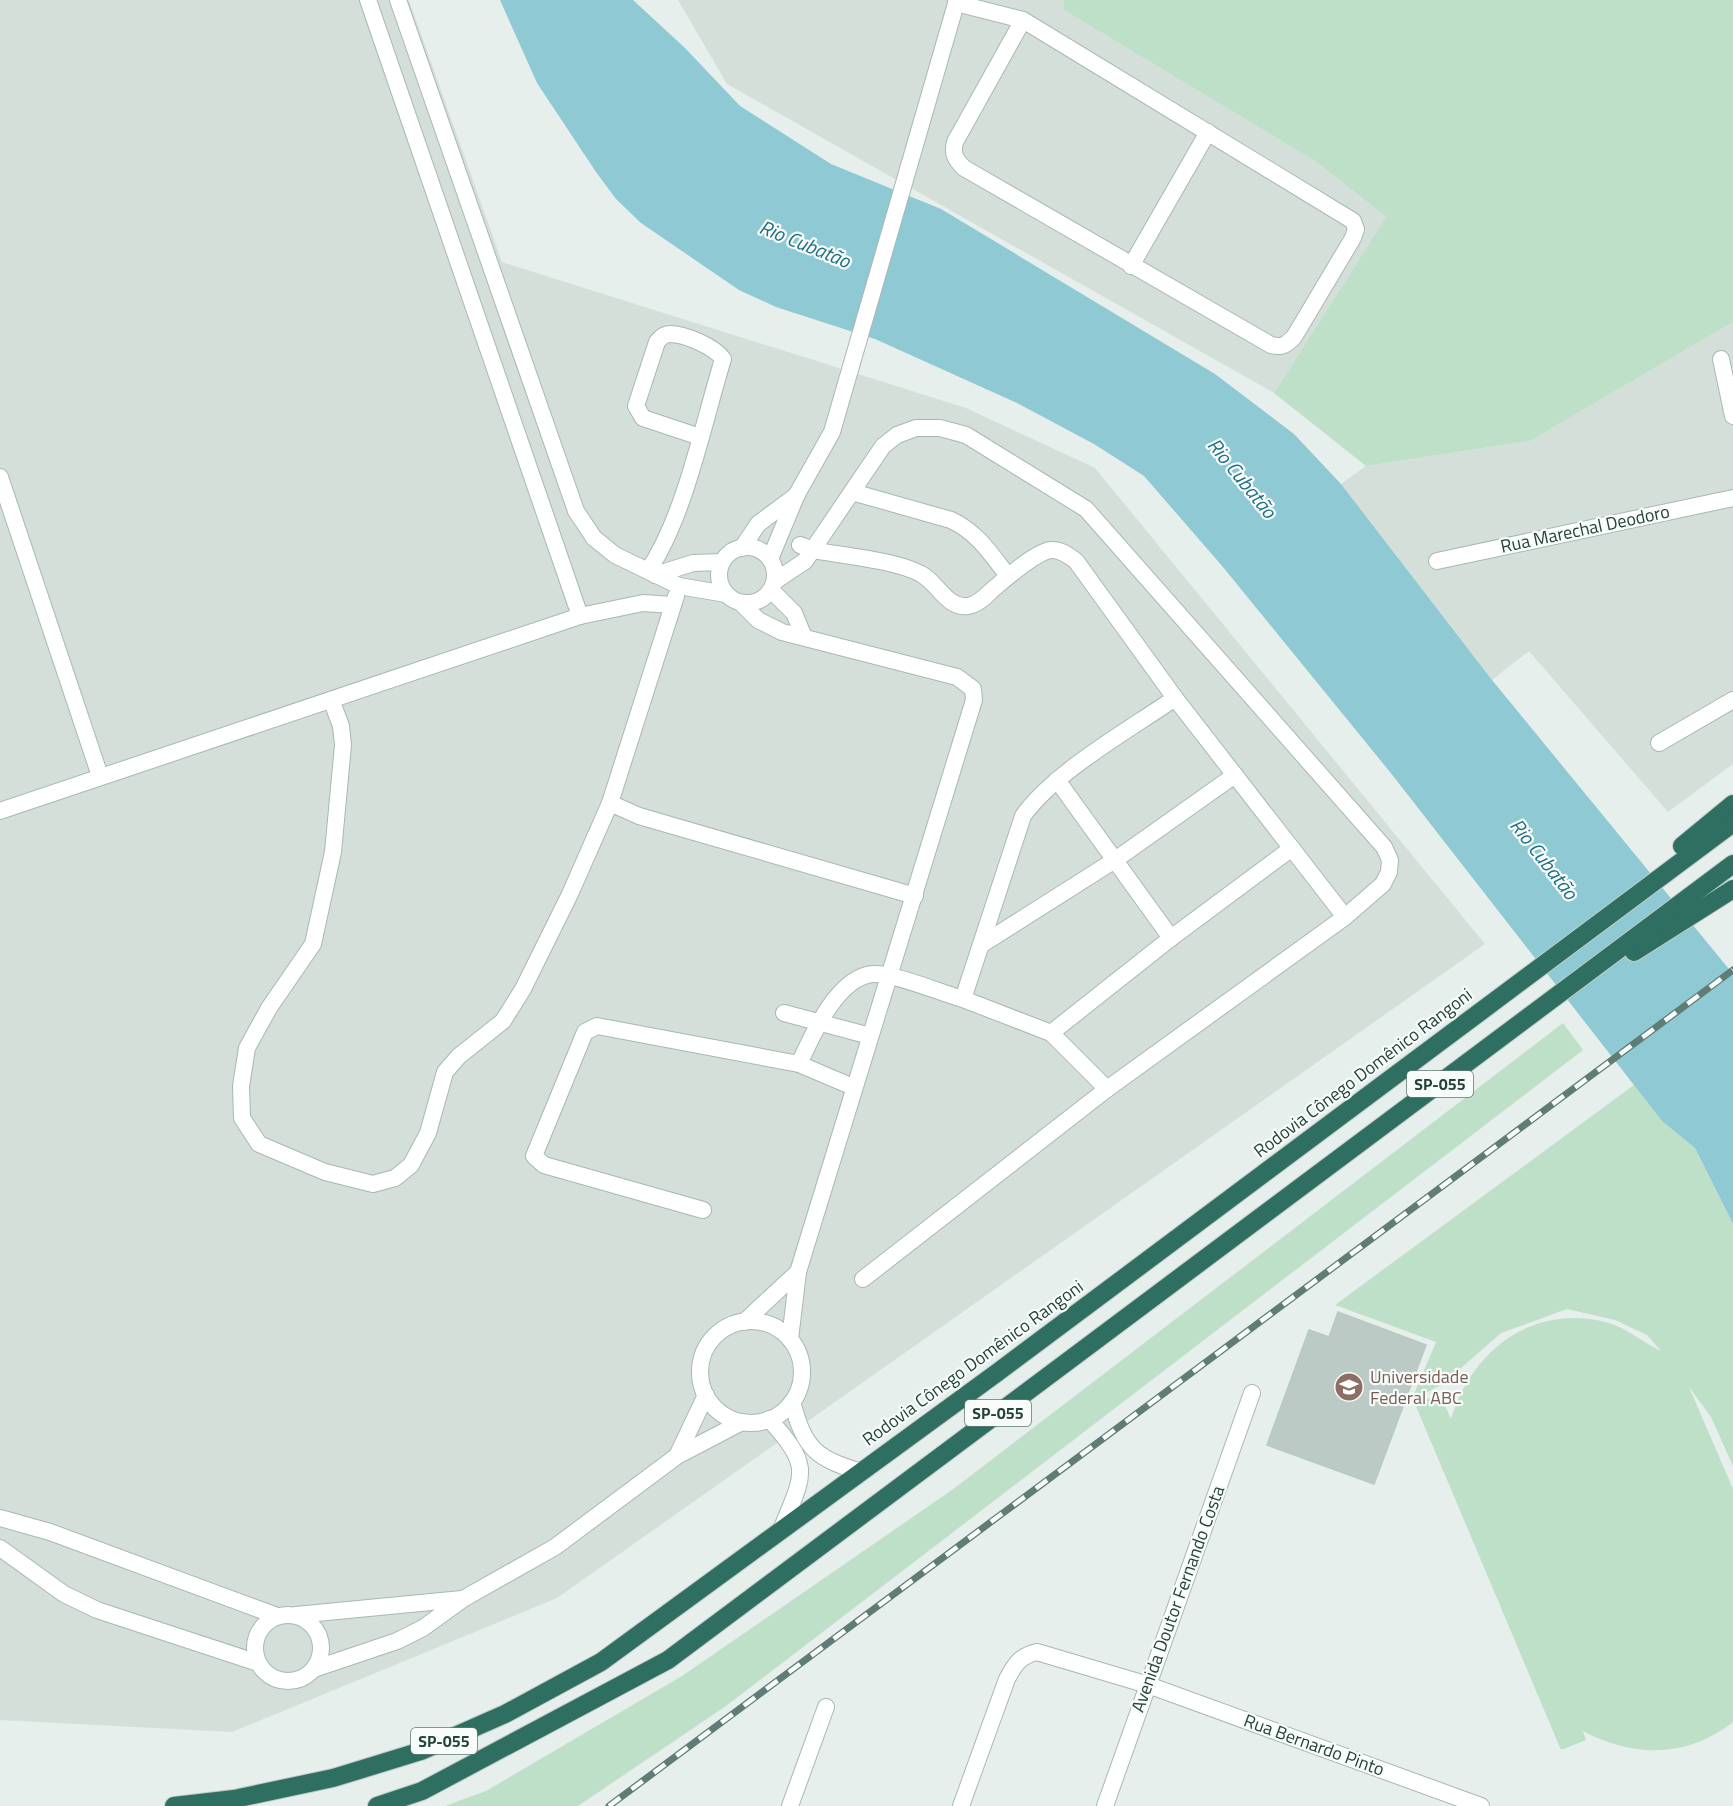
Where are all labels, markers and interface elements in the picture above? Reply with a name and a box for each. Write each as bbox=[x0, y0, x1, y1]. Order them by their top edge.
water label: Rio Cubatão bbox=[755, 211, 856, 276]
water label: Rio Cubatão bbox=[1200, 431, 1285, 526]
street label: Rua Marechal Deodoro bbox=[1498, 497, 1672, 560]
water label: Rio Cubatão bbox=[1503, 811, 1587, 907]
street label: Rodovia Cônego Domênico Rangoni bbox=[1248, 981, 1478, 1164]
road number: SP-055 bbox=[1407, 1071, 1473, 1097]
street label: Rodovia Cônego Domênico Rangoni bbox=[856, 1273, 1089, 1452]
place label: Universidade Federal ABC bbox=[1370, 1363, 1468, 1411]
school or university icon: Universidade Federal ABC bbox=[1333, 1371, 1365, 1403]
road number: SP-055 bbox=[965, 1400, 1031, 1426]
street label: Avenida Doutor Fernando Costa bbox=[1124, 1482, 1231, 1716]
street label: Rua Bernardo Pinto bbox=[1240, 1707, 1388, 1782]
road number: SP-055 bbox=[411, 1728, 477, 1754]

